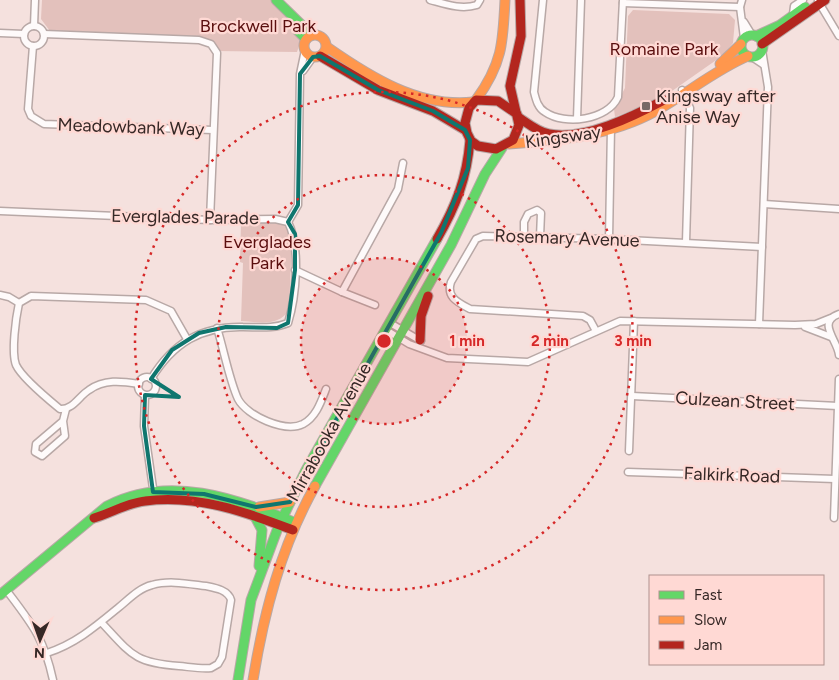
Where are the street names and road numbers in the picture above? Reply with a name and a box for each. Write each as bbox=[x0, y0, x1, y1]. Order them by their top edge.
street label: Meadowbank Way bbox=[57, 113, 205, 141]
street label: Kingsway bbox=[524, 121, 603, 153]
street label: Everglades Parade bbox=[111, 205, 259, 229]
street label: Rosemary Avenue bbox=[494, 224, 640, 252]
street label: Mirrabooka Avenue bbox=[282, 359, 376, 505]
street label: Culzean Street bbox=[675, 387, 796, 415]
street label: Falkirk Road bbox=[683, 462, 781, 488]

